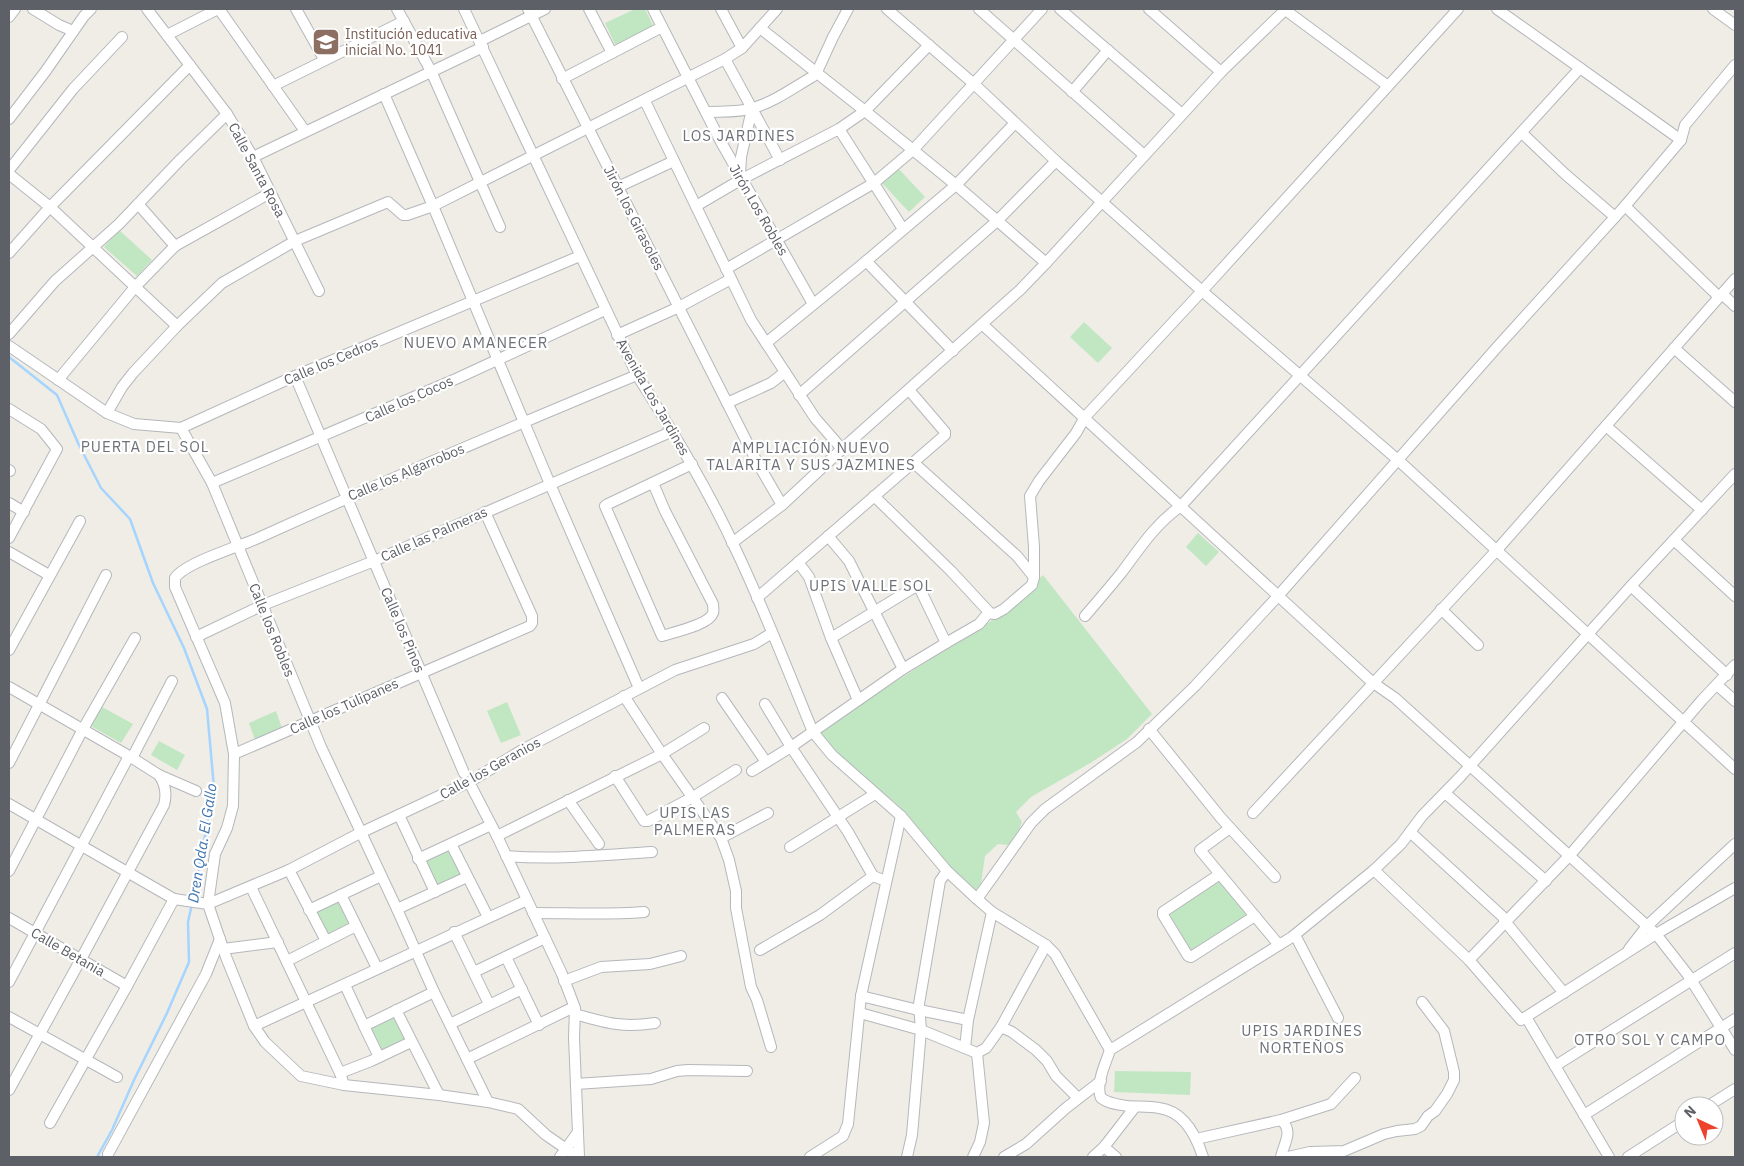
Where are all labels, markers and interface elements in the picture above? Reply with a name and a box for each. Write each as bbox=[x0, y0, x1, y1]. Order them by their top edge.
place label: Institución educativa inicial No. 1041 bbox=[345, 25, 478, 59]
school or university icon: Institución educativa inicial No. 1041 bbox=[311, 27, 341, 57]
street label: Calle Santa Rosa bbox=[224, 119, 290, 221]
district label: LOS JARDINES bbox=[683, 126, 795, 145]
street label: Jirón Los Robles bbox=[726, 161, 793, 259]
street label: Jirón los Girasoles bbox=[600, 163, 668, 274]
street label: Calle los Cedros bbox=[281, 333, 381, 389]
district label: NUEVO AMANECER bbox=[404, 333, 548, 352]
street label: Avenida Los Jardines bbox=[612, 335, 694, 459]
street label: Calle los Cocos bbox=[362, 371, 456, 426]
district label: PUERTA DEL SOL bbox=[81, 437, 209, 456]
district label: AMPLIACIÓN NUEVO TALARITA Y SUS JAZMINES bbox=[706, 438, 916, 474]
street label: Calle los Algarrobos bbox=[345, 439, 467, 505]
street label: Calle las Palmeras bbox=[378, 502, 490, 566]
district label: UPIS VALLE SOL bbox=[809, 576, 933, 595]
street label: Calle los Robles bbox=[245, 581, 299, 680]
street label: Calle los Pinos bbox=[377, 585, 429, 676]
street label: Calle los Tulipanes bbox=[287, 674, 401, 738]
street label: Calle los Geranios bbox=[436, 733, 544, 803]
water label: Dren Qda. El Gallo bbox=[183, 782, 221, 904]
district label: UPIS LAS PALMERAS bbox=[654, 803, 736, 839]
street label: Calle Betania bbox=[28, 923, 109, 981]
district label: UPIS JARDINES NORTEÑOS bbox=[1241, 1021, 1363, 1057]
district label: OTRO SOL Y CAMPO bbox=[1574, 1030, 1726, 1049]
north arrow bbox=[1674, 1096, 1724, 1146]
text: N bbox=[1680, 1102, 1700, 1122]

